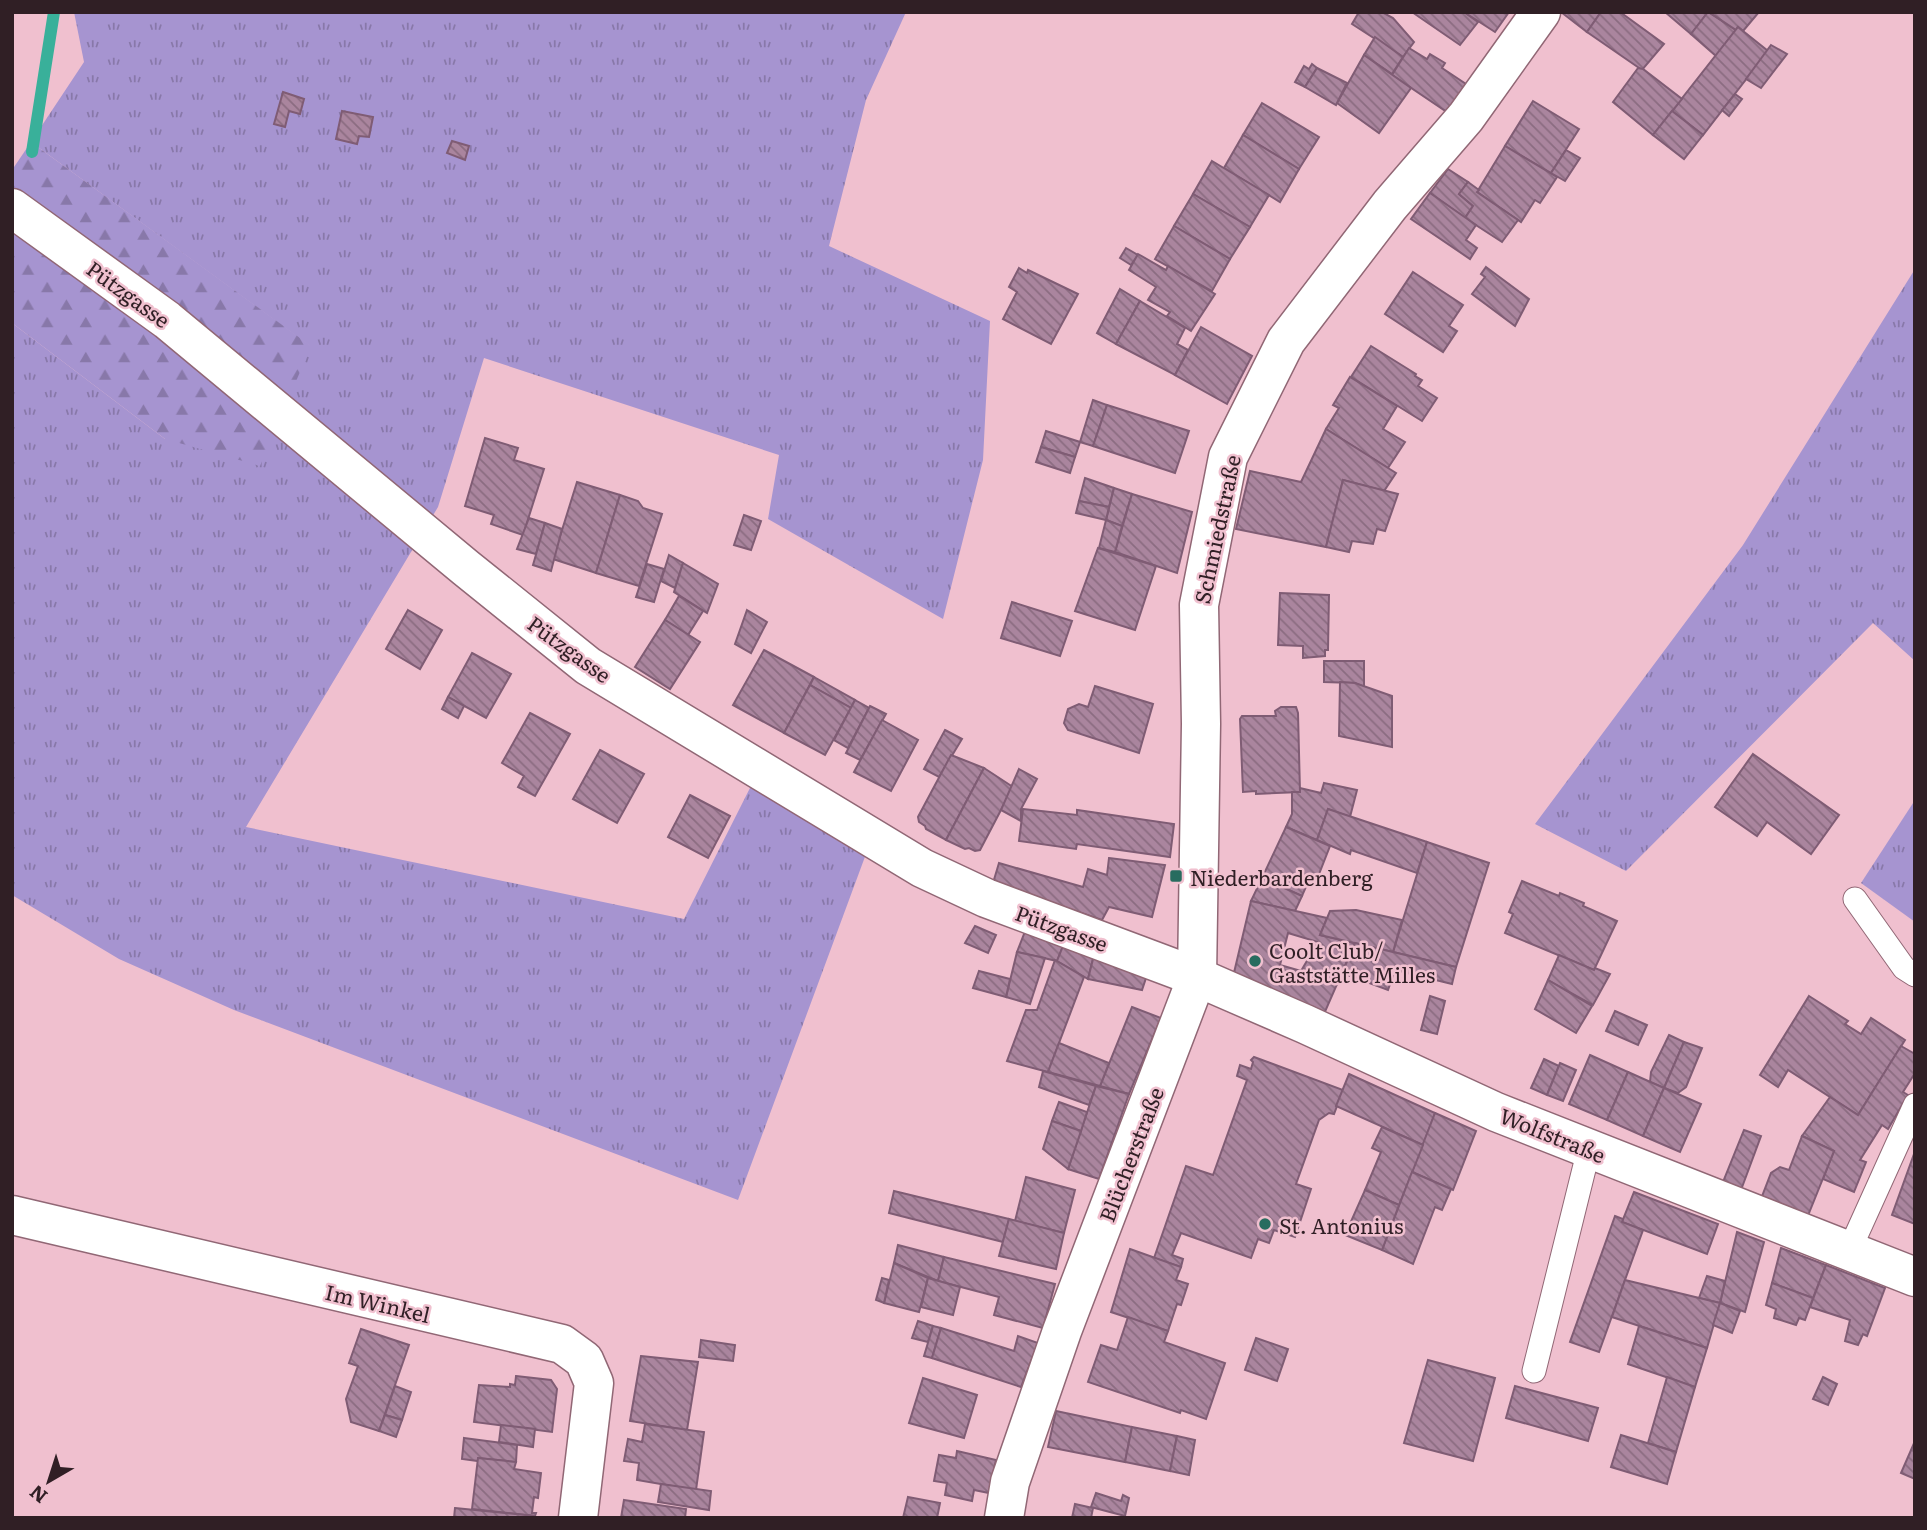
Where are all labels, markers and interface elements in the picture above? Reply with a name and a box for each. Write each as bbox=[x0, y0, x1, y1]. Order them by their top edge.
street label: Pützgasse bbox=[81, 252, 177, 334]
street label: Schmiedstraße bbox=[1185, 452, 1247, 606]
street label: Pützgasse bbox=[522, 607, 618, 689]
place label: Niederbardenberg bbox=[1190, 861, 1373, 892]
marker: Niederbardenberg bbox=[1168, 868, 1184, 884]
street label: Pützgasse bbox=[1011, 896, 1113, 958]
place label: Coolt Club/ Gaststätte Milles bbox=[1269, 934, 1435, 989]
marker: Coolt Club/ Gaststätte Milles bbox=[1247, 953, 1263, 969]
street label: Blücherstraße bbox=[1090, 1082, 1170, 1226]
street label: Wolfstraße bbox=[1495, 1099, 1611, 1169]
place label: St. Antonius bbox=[1279, 1209, 1404, 1240]
marker: St. Antonius bbox=[1257, 1216, 1273, 1232]
street label: Im Winkel bbox=[322, 1275, 434, 1329]
north arrow bbox=[14, 1446, 84, 1516]
text: N bbox=[23, 1479, 53, 1511]

